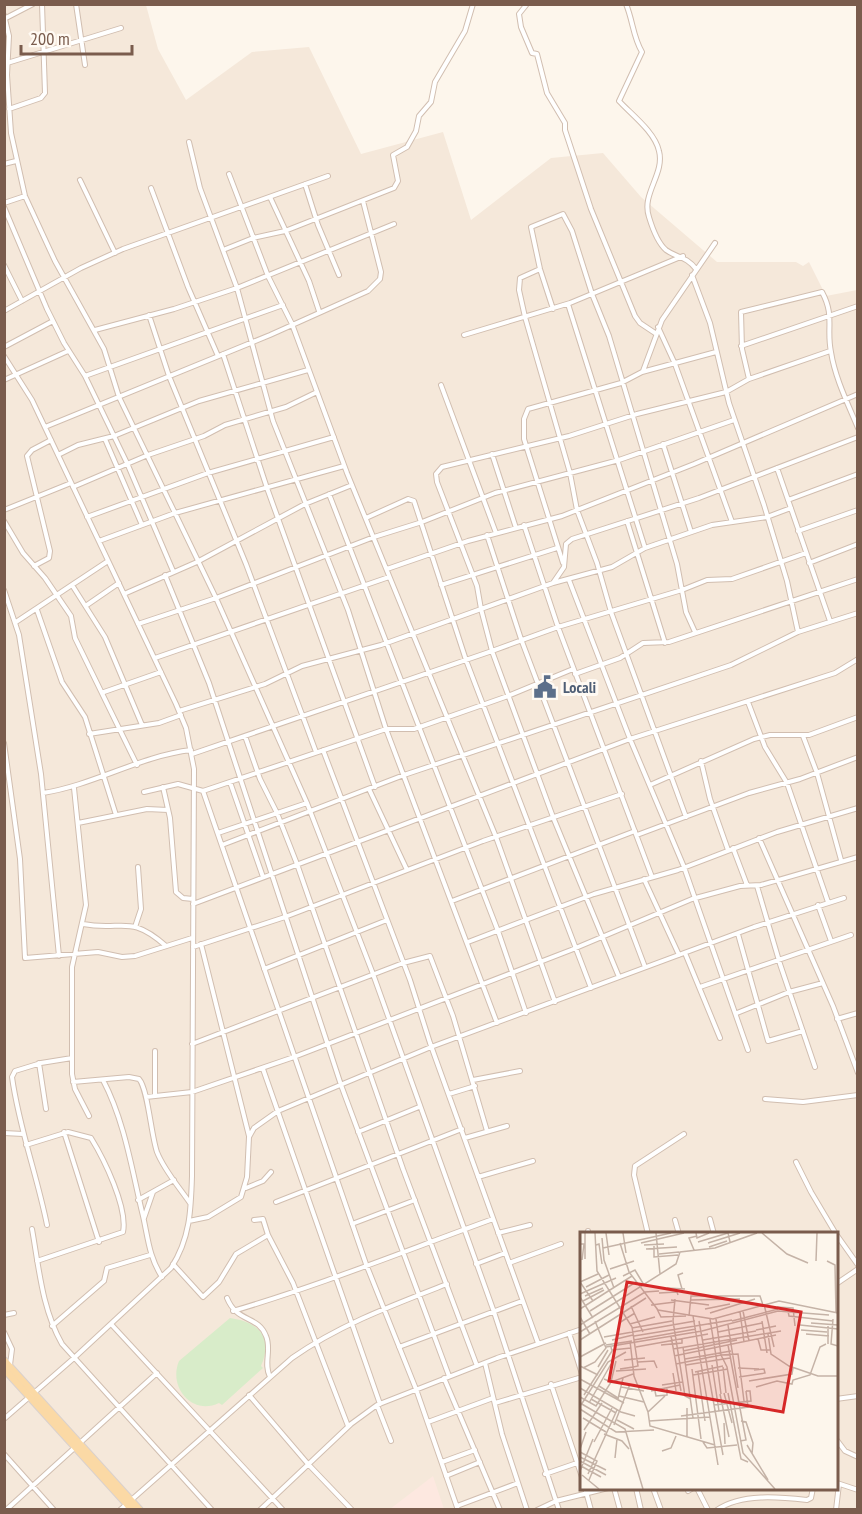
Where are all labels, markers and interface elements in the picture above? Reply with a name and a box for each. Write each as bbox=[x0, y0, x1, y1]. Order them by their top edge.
scale bar bbox=[21, 18, 132, 56]
text: 200 m bbox=[30, 27, 70, 50]
public building icon: Locali bbox=[532, 674, 558, 700]
place label: Locali bbox=[563, 677, 597, 697]
inset map bbox=[580, 1232, 838, 1490]

